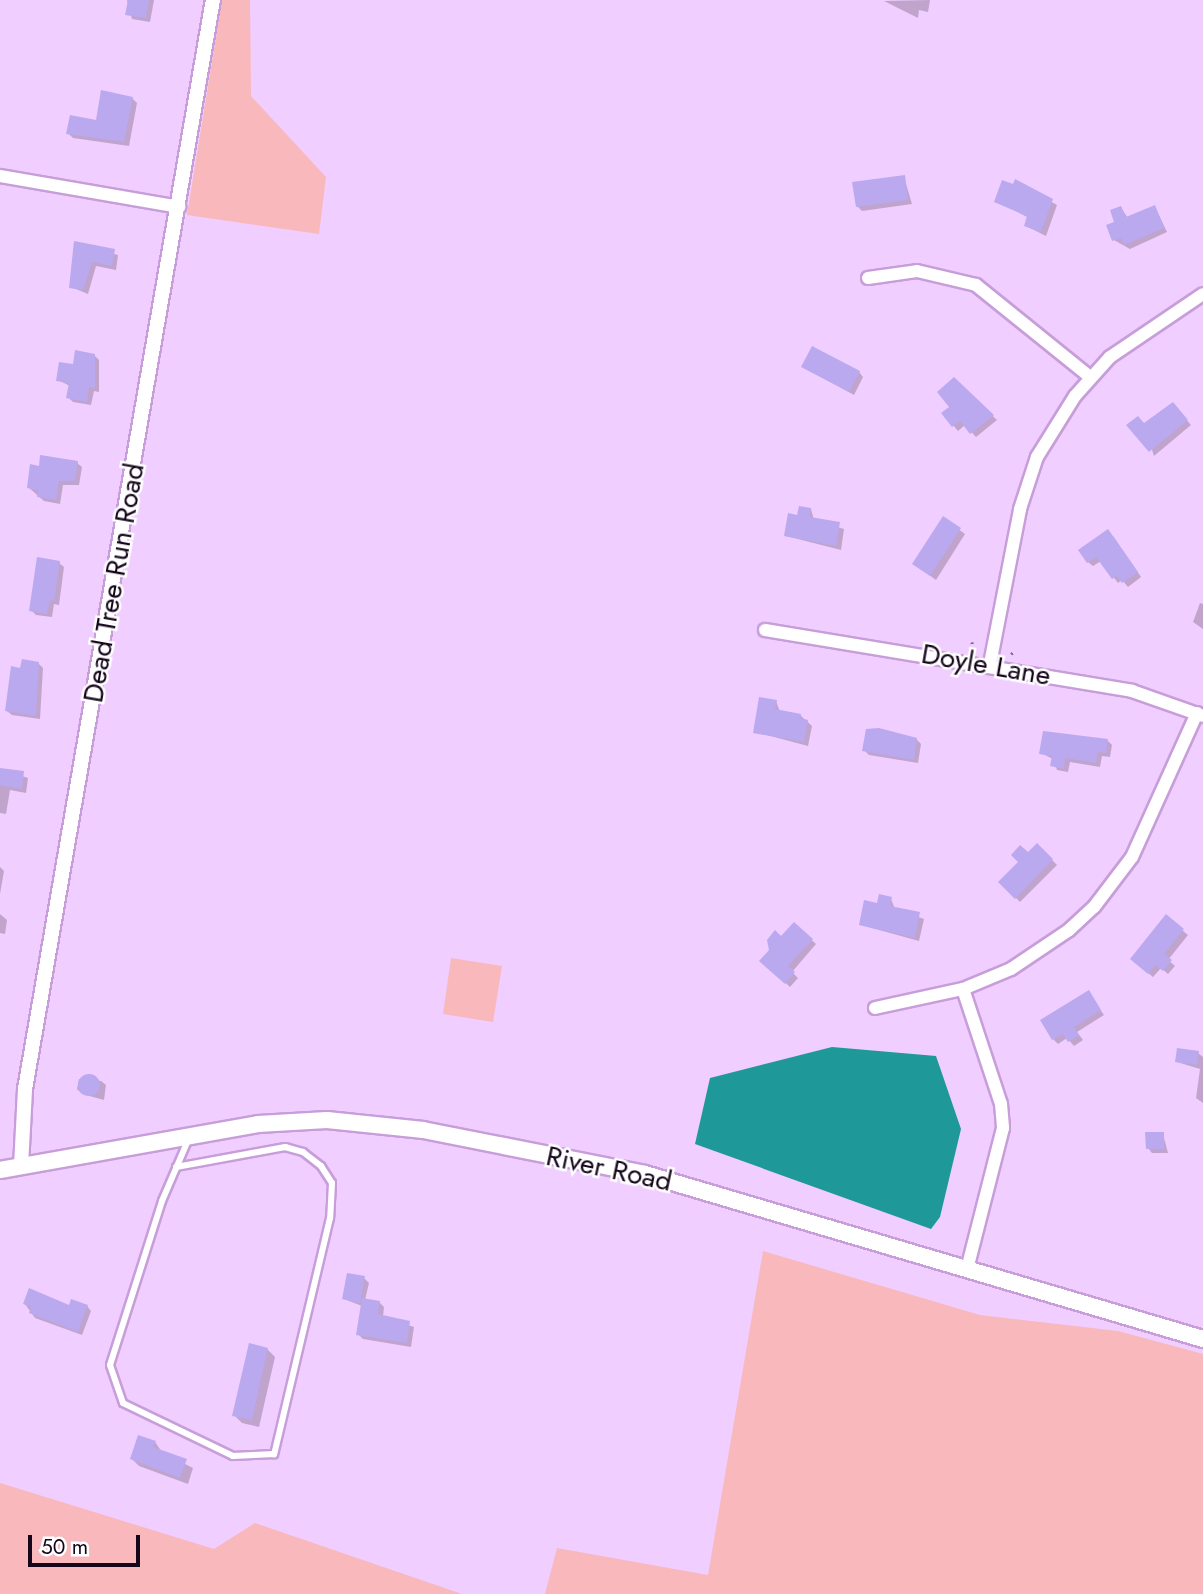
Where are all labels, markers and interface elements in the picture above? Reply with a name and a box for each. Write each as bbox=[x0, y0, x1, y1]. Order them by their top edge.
street label: Dead Tree Run Road bbox=[76, 461, 152, 705]
street label: Doyle Lane bbox=[919, 637, 1053, 693]
street label: River Road bbox=[543, 1139, 675, 1199]
scale bar bbox=[32, 1520, 144, 1564]
text: 50 m bbox=[41, 1532, 88, 1562]

